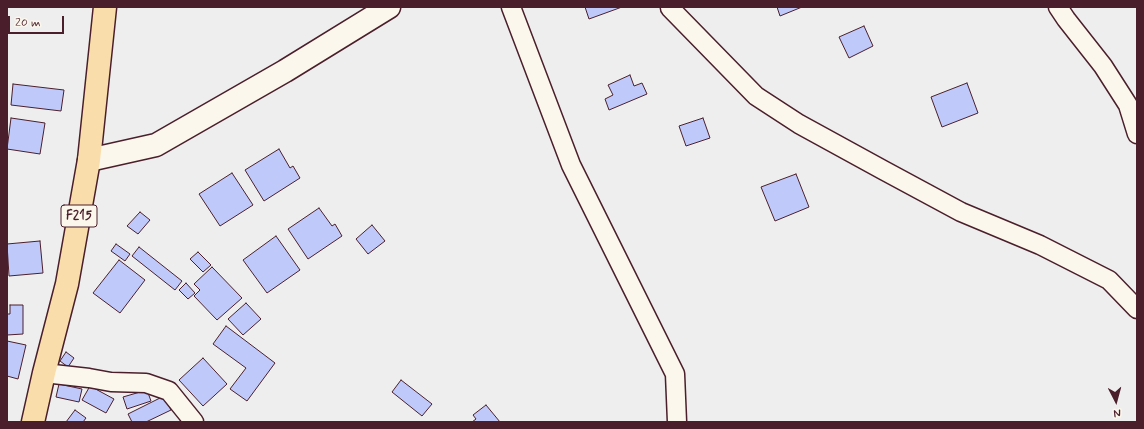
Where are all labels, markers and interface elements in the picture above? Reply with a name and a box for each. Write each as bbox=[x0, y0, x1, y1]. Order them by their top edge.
scale bar bbox=[10, 8, 66, 34]
text: 20 m bbox=[15, 15, 41, 31]
road number: F215 bbox=[61, 205, 97, 227]
north arrow bbox=[1096, 381, 1136, 421]
text: N bbox=[1113, 406, 1122, 420]

